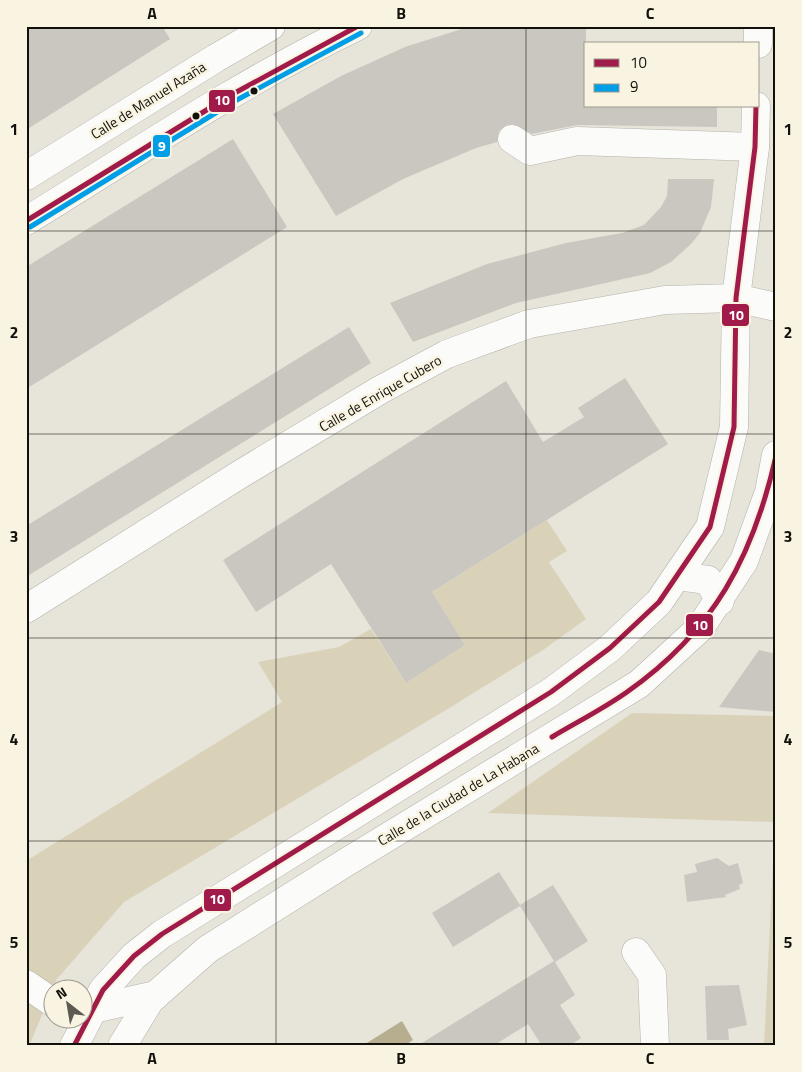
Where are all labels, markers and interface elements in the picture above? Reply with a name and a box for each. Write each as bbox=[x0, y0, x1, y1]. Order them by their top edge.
text: A bbox=[147, 1, 157, 25]
text: B bbox=[396, 1, 406, 25]
text: C bbox=[646, 1, 655, 25]
legend bbox=[584, 42, 760, 108]
text: 10 bbox=[630, 51, 647, 74]
street label: Calle de Manuel Azaña bbox=[86, 56, 210, 144]
text: 9 bbox=[630, 75, 638, 98]
unlabelled marker bbox=[249, 86, 259, 96]
line badge: 10 bbox=[208, 89, 236, 113]
text: 10 bbox=[214, 89, 230, 110]
unlabelled marker bbox=[191, 111, 201, 121]
text: 1 bbox=[10, 117, 18, 141]
text: 1 bbox=[784, 117, 792, 141]
line badge: 9 bbox=[152, 134, 171, 158]
text: 9 bbox=[158, 135, 166, 156]
line badge: 10 bbox=[721, 303, 750, 327]
text: 10 bbox=[728, 304, 744, 325]
text: 2 bbox=[10, 320, 18, 344]
text: 2 bbox=[784, 320, 792, 344]
street label: Calle de Enrique Cubero bbox=[315, 349, 445, 437]
text: 3 bbox=[10, 524, 18, 548]
text: 3 bbox=[784, 524, 792, 548]
line badge: 10 bbox=[685, 613, 714, 637]
text: 10 bbox=[692, 614, 708, 635]
text: 4 bbox=[10, 727, 19, 751]
text: 4 bbox=[784, 727, 793, 751]
street label: Calle de la Ciudad de La Habana bbox=[373, 737, 543, 851]
line badge: 10 bbox=[203, 888, 232, 912]
text: 10 bbox=[209, 888, 225, 909]
text: 5 bbox=[10, 930, 19, 954]
text: 5 bbox=[784, 930, 793, 954]
north arrow bbox=[42, 980, 92, 1030]
text: N bbox=[51, 981, 71, 1004]
text: A bbox=[147, 1046, 157, 1070]
text: B bbox=[396, 1046, 406, 1070]
text: C bbox=[646, 1046, 655, 1070]

